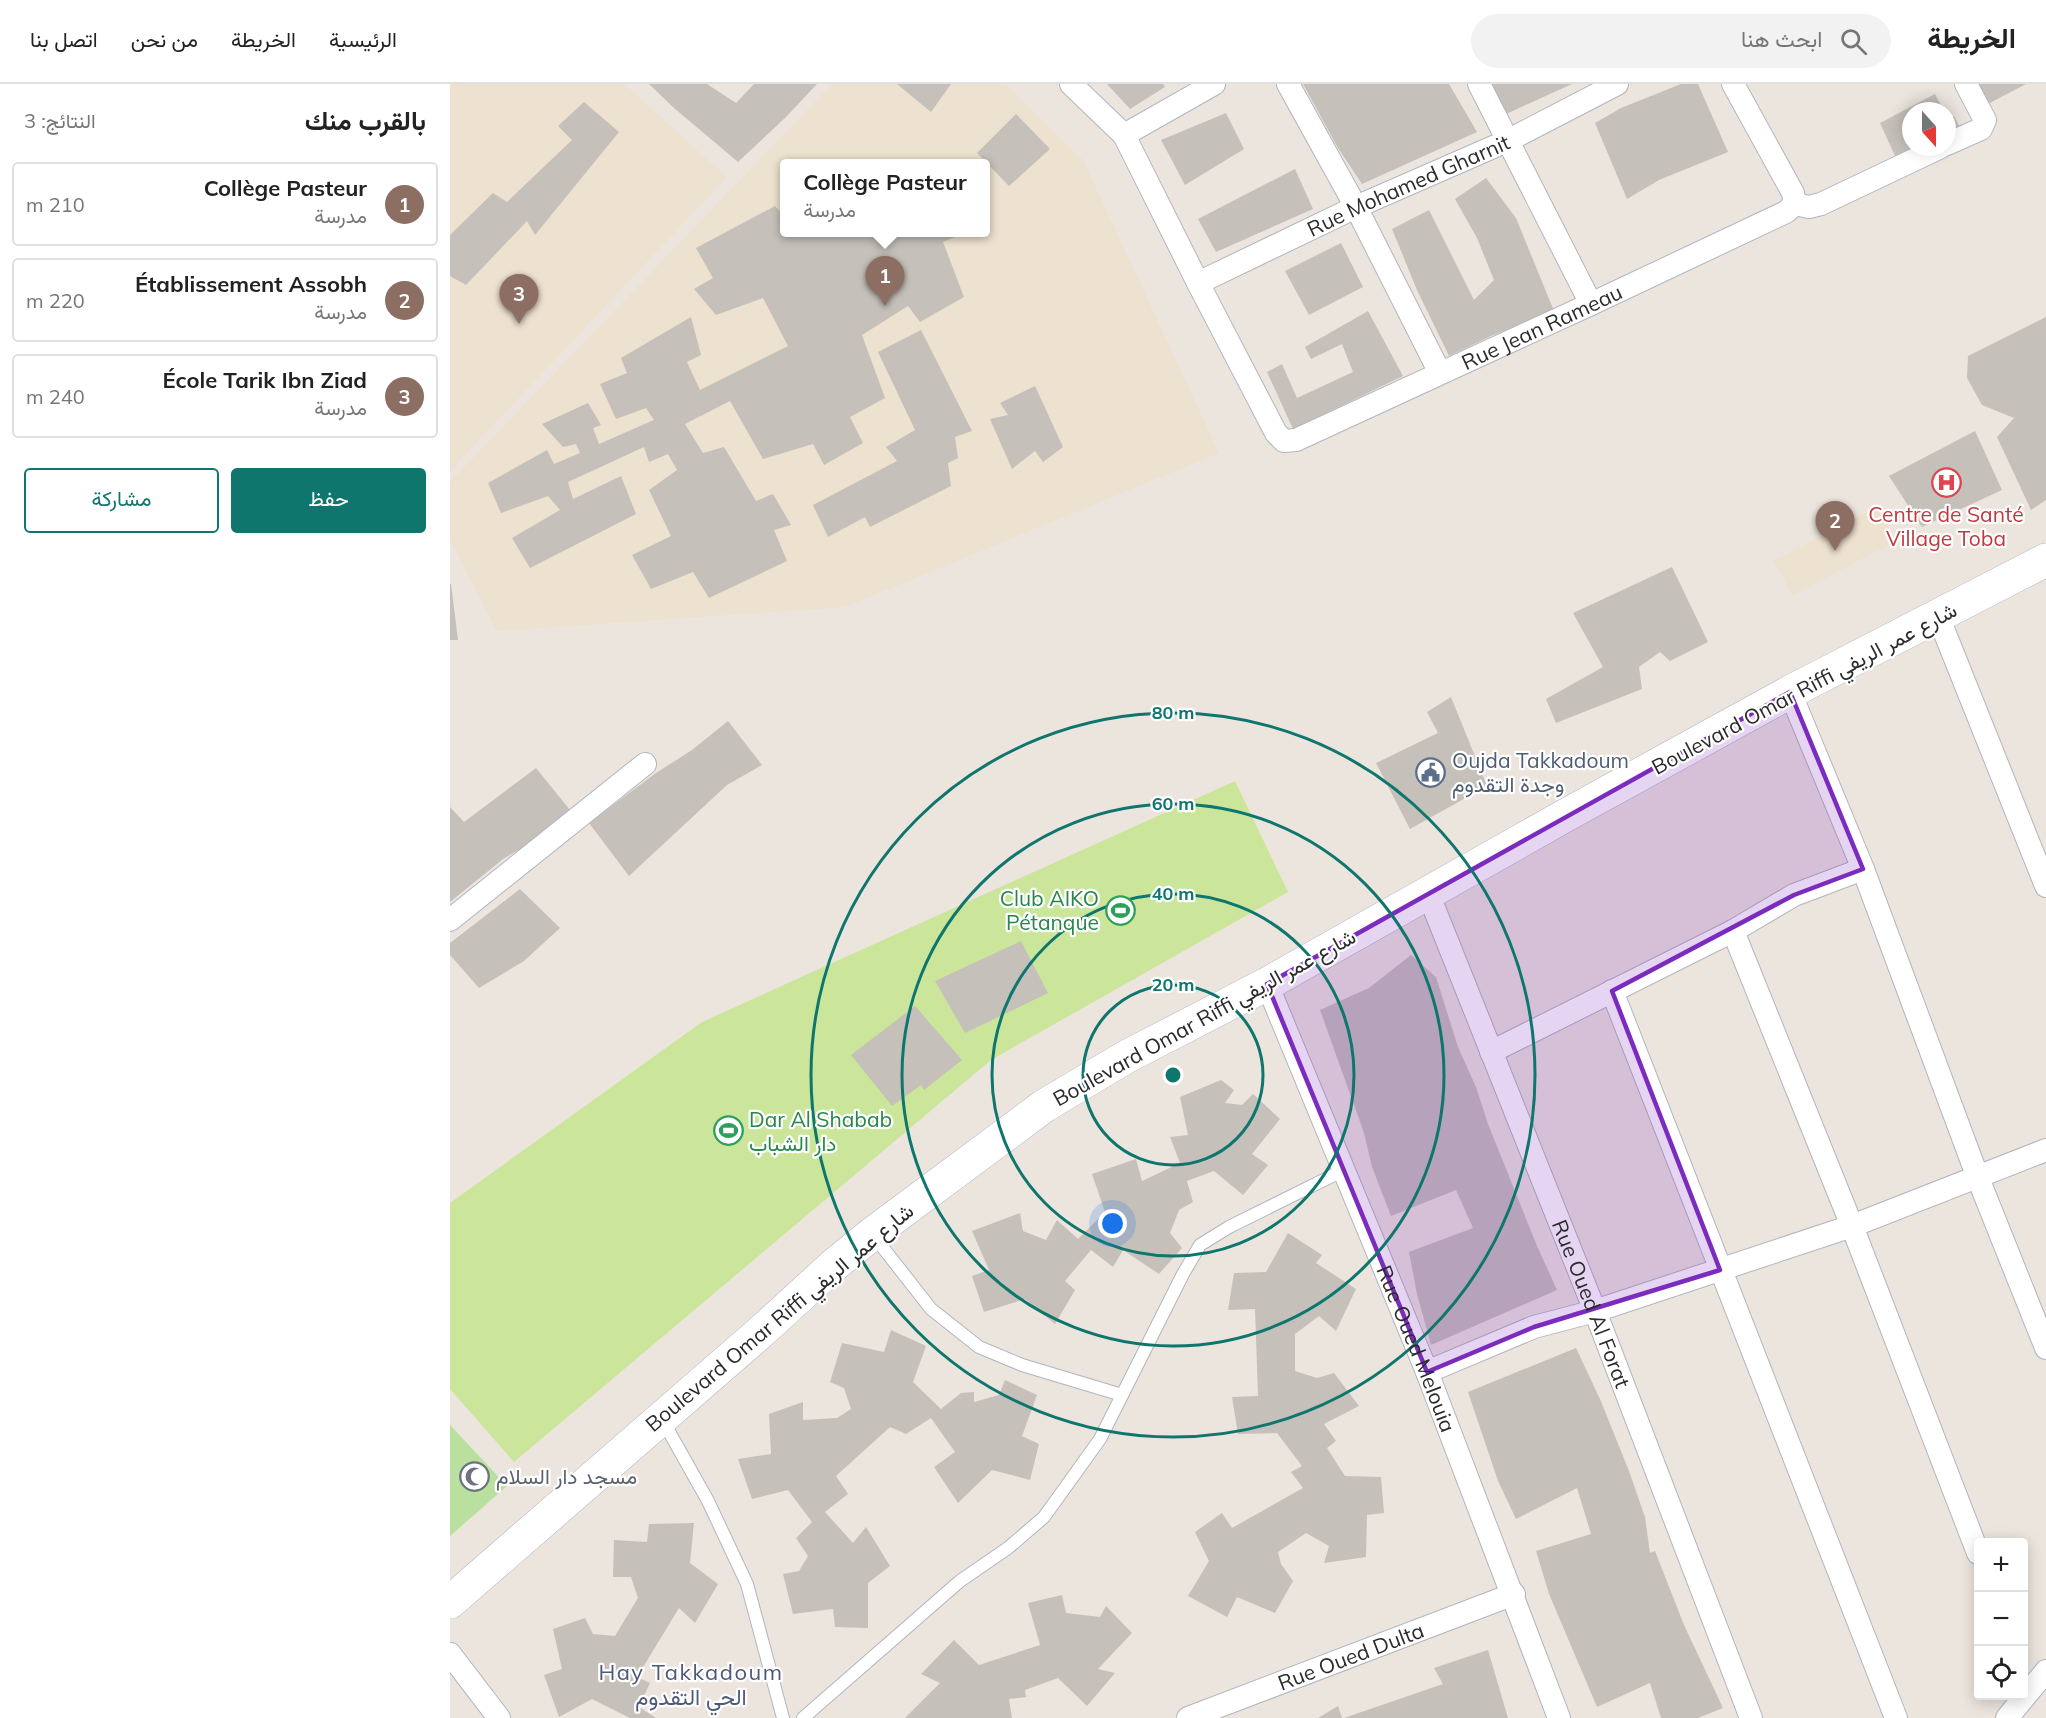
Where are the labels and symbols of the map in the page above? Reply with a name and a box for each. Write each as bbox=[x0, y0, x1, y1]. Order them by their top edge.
north arrow bbox=[1902, 102, 1956, 156]
street label: Rue Mohamed Gharnit bbox=[1303, 129, 1514, 242]
pin: 1 bbox=[866, 256, 904, 306]
pin: 3 bbox=[500, 274, 538, 324]
street label: Rue Jean Rameau bbox=[1457, 278, 1626, 375]
hospital icon: Centre de Santé Village Toba bbox=[1930, 467, 1962, 499]
place label: Centre de Santé Village Toba bbox=[1868, 501, 2024, 551]
pin: 2 bbox=[1816, 502, 1854, 551]
street label: Boulevard Omar Riffi شارع عمر الريفي bbox=[1647, 596, 1963, 784]
text: 80 m bbox=[1152, 701, 1194, 724]
place label: Oujda Takkadoum وجدة التقدوم bbox=[1452, 747, 1629, 799]
public building icon: Oujda Takkadoum وجدة التقدوم bbox=[1415, 756, 1447, 788]
text: 60 m bbox=[1152, 792, 1194, 815]
text: 40 m bbox=[1152, 882, 1194, 905]
place label: Club AIKO Pétanque bbox=[1000, 885, 1099, 935]
sports icon: Club AIKO Pétanque bbox=[1104, 894, 1136, 926]
street label: Boulevard Omar Riffi شارع عمر الريفي bbox=[1048, 923, 1362, 1116]
text: 20 m bbox=[1152, 973, 1194, 996]
centre of rings bbox=[1163, 1065, 1183, 1085]
place label: Dar Al Shabab دار الشباب bbox=[749, 1106, 892, 1157]
sports icon: Dar Al Shabab دار الشباب bbox=[712, 1115, 744, 1147]
street label: Boulevard Omar Riffi شارع عمر الريفي bbox=[640, 1197, 922, 1441]
your location bbox=[1098, 1209, 1127, 1238]
street label: Rue Oued Al Forat bbox=[1547, 1216, 1636, 1391]
street label: Rue Oued Melouia bbox=[1371, 1261, 1462, 1436]
mosque icon: مسجد دار السلام bbox=[459, 1460, 491, 1492]
place label: مسجد دار السلام bbox=[496, 1463, 637, 1491]
street label: Rue Oued Dulta bbox=[1274, 1617, 1427, 1696]
district label: Hay Takkadoum الحي التقدوم bbox=[598, 1658, 784, 1716]

